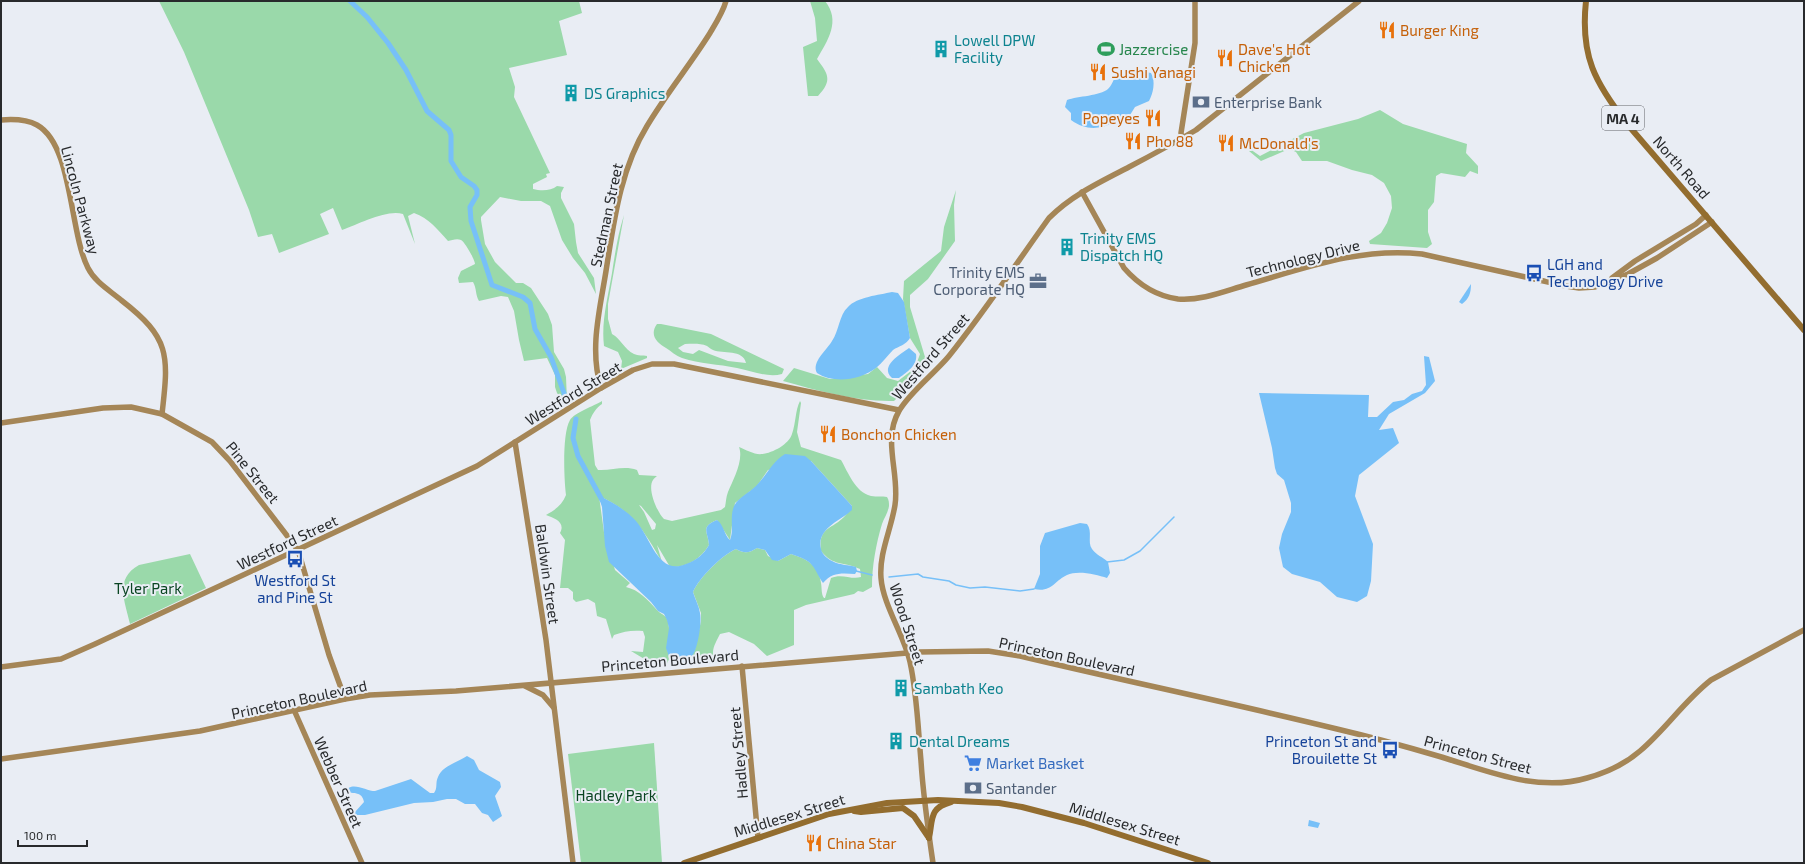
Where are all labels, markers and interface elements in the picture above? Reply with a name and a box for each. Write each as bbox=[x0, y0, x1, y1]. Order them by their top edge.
restaurant icon: Burger King bbox=[1377, 20, 1397, 40]
place label: Burger King bbox=[1400, 21, 1480, 39]
place label: Lowell DPW Facility bbox=[954, 31, 1035, 66]
building icon: Lowell DPW Facility bbox=[931, 39, 951, 59]
sports icon: Jazzercise bbox=[1096, 39, 1116, 59]
place label: Jazzercise bbox=[1119, 40, 1188, 58]
place label: Dave's Hot Chicken bbox=[1238, 40, 1311, 75]
restaurant icon: Dave's Hot Chicken bbox=[1215, 48, 1235, 68]
restaurant icon: Sushi Yanagi bbox=[1088, 62, 1108, 82]
place label: Sushi Yanagi bbox=[1111, 63, 1196, 81]
building icon: DS Graphics bbox=[561, 83, 581, 103]
place label: DS Graphics bbox=[584, 84, 665, 102]
bank icon: Enterprise Bank bbox=[1191, 92, 1211, 112]
place label: Enterprise Bank bbox=[1214, 93, 1323, 111]
road number: MA 4 bbox=[1602, 106, 1644, 130]
restaurant icon: Popeyes bbox=[1143, 108, 1163, 128]
place label: Popeyes bbox=[1082, 109, 1140, 127]
restaurant icon: Pho 88 bbox=[1123, 131, 1143, 151]
place label: Pho 88 bbox=[1146, 132, 1194, 150]
street label: North Road bbox=[1650, 132, 1714, 202]
restaurant icon: McDonald's bbox=[1216, 133, 1236, 153]
place label: McDonald's bbox=[1239, 134, 1319, 152]
street label: Lincoln Parkway bbox=[58, 144, 104, 256]
street label: Stedman Street bbox=[586, 161, 626, 269]
place label: Trinity EMS Dispatch HQ bbox=[1080, 229, 1163, 265]
street label: Technology Drive bbox=[1244, 235, 1362, 281]
building icon: Trinity EMS Dispatch HQ bbox=[1057, 237, 1077, 257]
place label: LGH and Technology Drive bbox=[1547, 255, 1663, 290]
place label: Trinity EMS Corporate HQ bbox=[933, 263, 1025, 299]
bus stop icon: LGH and Technology Drive bbox=[1524, 263, 1544, 283]
office icon: Trinity EMS Corporate HQ bbox=[1028, 271, 1048, 291]
street label: Westford Street bbox=[887, 309, 973, 403]
street label: Westford Street bbox=[522, 357, 625, 429]
restaurant icon: Bonchon Chicken bbox=[818, 424, 838, 444]
place label: Bonchon Chicken bbox=[841, 425, 957, 443]
street label: Pine Street bbox=[223, 437, 284, 507]
street label: Westford Street bbox=[234, 511, 340, 573]
street label: Baldwin Street bbox=[532, 523, 564, 625]
bus stop icon: Westford St and Pine St bbox=[285, 549, 305, 569]
place label: Westford St and Pine St bbox=[254, 571, 336, 606]
park label: Tyler Park bbox=[114, 579, 182, 597]
street label: Wood Street bbox=[886, 581, 930, 667]
street label: Princeton Boulevard bbox=[997, 633, 1137, 679]
street label: Princeton Boulevard bbox=[600, 645, 740, 675]
street label: Princeton Boulevard bbox=[229, 676, 369, 722]
building icon: Sambath Keo bbox=[891, 678, 911, 698]
place label: Sambath Keo bbox=[914, 679, 1004, 697]
street label: Hadley Street bbox=[725, 706, 751, 800]
building icon: Dental Dreams bbox=[886, 731, 906, 751]
street label: Princeton Street bbox=[1422, 731, 1534, 777]
place label: Dental Dreams bbox=[909, 732, 1010, 750]
place label: Princeton St and Brouilette St bbox=[1265, 732, 1377, 767]
street label: Webber Street bbox=[311, 734, 367, 831]
bus stop icon: Princeton St and Brouilette St bbox=[1380, 740, 1400, 760]
supermarket icon: Market Basket bbox=[963, 753, 983, 773]
place label: Market Basket bbox=[986, 754, 1085, 772]
bank icon: Santander bbox=[963, 778, 983, 798]
place label: Santander bbox=[986, 779, 1057, 797]
park label: Hadley Park bbox=[576, 786, 657, 804]
street label: Middlesex Street bbox=[731, 789, 847, 840]
street label: Middlesex Street bbox=[1067, 798, 1183, 849]
scale bar bbox=[18, 822, 87, 848]
text: 100 m bbox=[24, 828, 56, 842]
restaurant icon: China Star bbox=[804, 833, 824, 853]
place label: China Star bbox=[827, 834, 897, 852]

